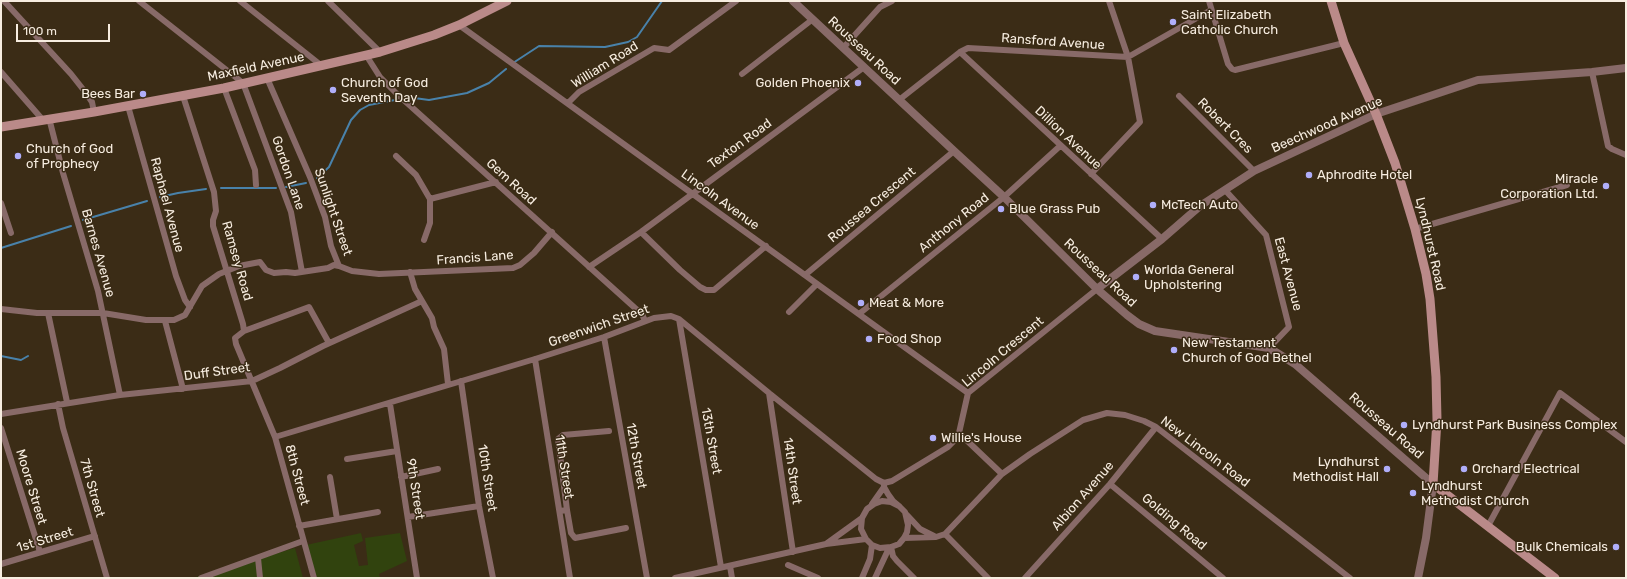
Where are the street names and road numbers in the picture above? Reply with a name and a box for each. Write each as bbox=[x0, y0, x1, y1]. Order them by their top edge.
street label: Rousseau Road bbox=[825, 13, 903, 89]
street label: Ransford Avenue bbox=[1001, 31, 1105, 53]
street label: William Road bbox=[569, 38, 641, 92]
street label: Maxfield Avenue bbox=[206, 49, 306, 85]
street label: Beechwood Avenue bbox=[1269, 93, 1385, 157]
street label: Robert Cres bbox=[1194, 95, 1256, 157]
street label: Dillion Avenue bbox=[1031, 103, 1105, 173]
street label: Texton Road bbox=[705, 116, 775, 172]
street label: Gordon Lane bbox=[268, 134, 308, 212]
street label: Raphael Avenue bbox=[147, 156, 187, 254]
street label: Gem Road bbox=[483, 156, 539, 208]
street label: Roussea Crescent bbox=[825, 164, 919, 246]
street label: Sunlight Street bbox=[311, 166, 355, 258]
street label: Lincoln Avenue bbox=[678, 166, 762, 234]
street label: Anthony Road bbox=[916, 190, 992, 256]
street label: Lyndhurst Road bbox=[1412, 196, 1448, 292]
street label: Barnes Avenue bbox=[78, 207, 118, 299]
street label: Ramsey Road bbox=[218, 219, 256, 303]
street label: Rousseau Road bbox=[1061, 235, 1139, 311]
street label: East Avenue bbox=[1271, 236, 1305, 312]
street label: Francis Lane bbox=[436, 248, 514, 268]
street label: Greenwich Street bbox=[547, 301, 651, 351]
street label: Lincoln Crescent bbox=[959, 313, 1047, 391]
street label: Duff Street bbox=[183, 360, 251, 384]
street label: Rousseau Road bbox=[1346, 390, 1426, 462]
street label: 13th Street bbox=[697, 407, 725, 475]
street label: New Lincoln Road bbox=[1157, 413, 1253, 491]
street label: 12th Street bbox=[623, 422, 649, 490]
street label: 11th Street bbox=[551, 434, 577, 500]
street label: 14th Street bbox=[780, 437, 804, 505]
street label: 8th Street bbox=[281, 443, 313, 507]
street label: 10th Street bbox=[474, 443, 500, 513]
street label: Moore Street bbox=[12, 447, 50, 527]
street label: 7th Street bbox=[76, 457, 108, 519]
street label: 9th Street bbox=[402, 457, 428, 521]
street label: Albion Avenue bbox=[1049, 458, 1117, 534]
street label: Golding Road bbox=[1138, 490, 1210, 554]
street label: 1st Street bbox=[15, 524, 75, 556]

